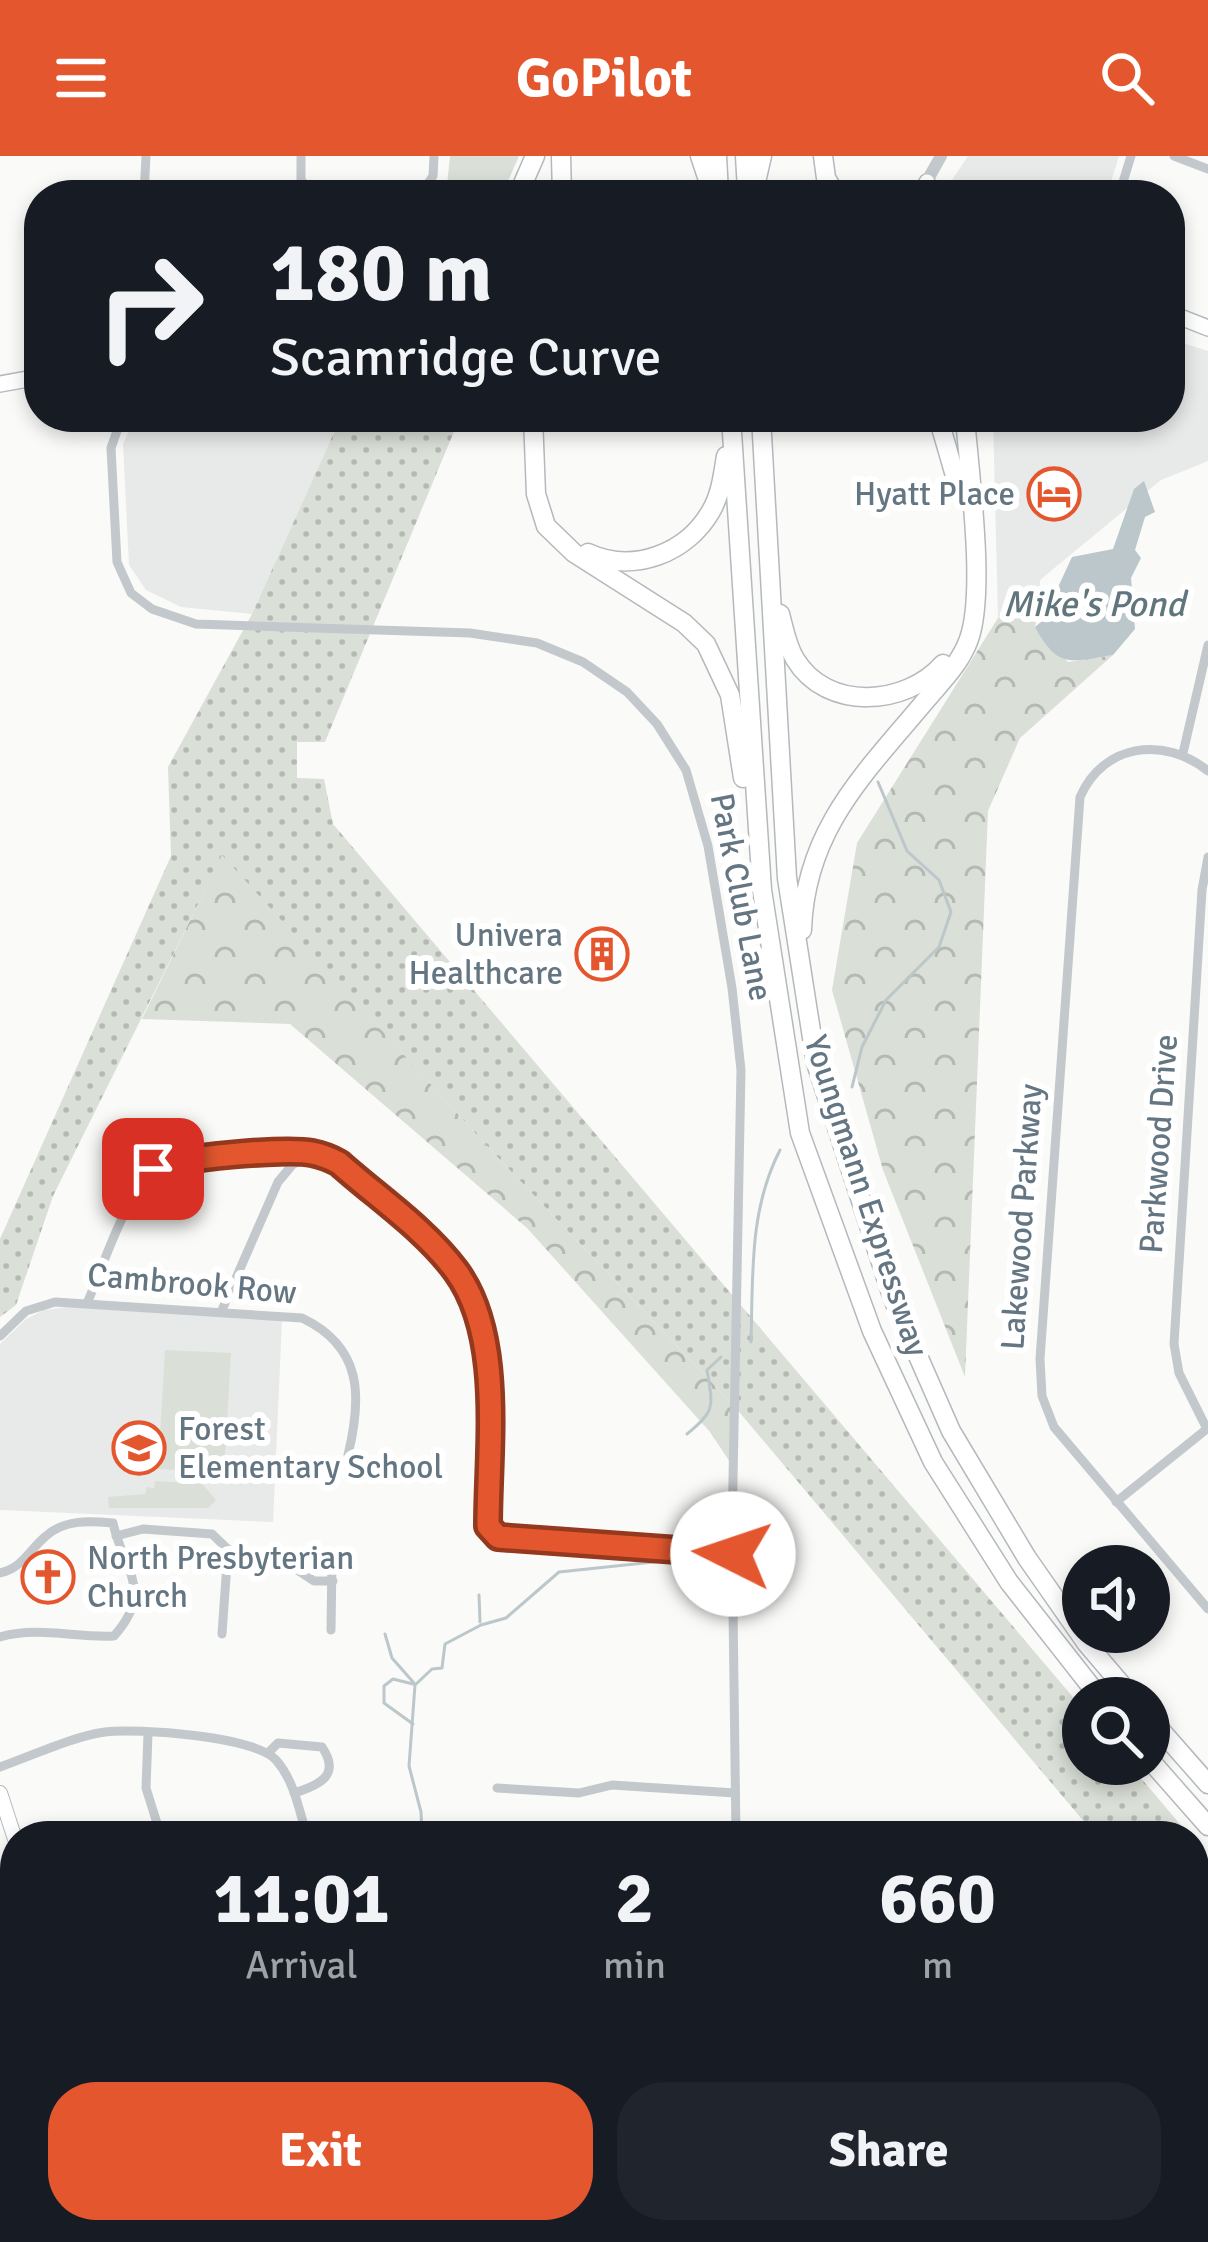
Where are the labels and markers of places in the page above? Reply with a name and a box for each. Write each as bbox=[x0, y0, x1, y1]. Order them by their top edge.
hotel icon: Hyatt Place bbox=[1026, 466, 1082, 522]
place label: Hyatt Place bbox=[854, 474, 1015, 515]
place label: Univera Healthcare bbox=[409, 915, 563, 994]
building icon: Univera Healthcare bbox=[574, 926, 630, 982]
pin bbox=[102, 1118, 204, 1220]
place label: Forest Elementary School bbox=[178, 1409, 443, 1488]
school or university icon: Forest Elementary School bbox=[111, 1420, 167, 1476]
place label: North Presbyterian Church bbox=[87, 1538, 354, 1617]
church icon: North Presbyterian Church bbox=[20, 1549, 76, 1605]

